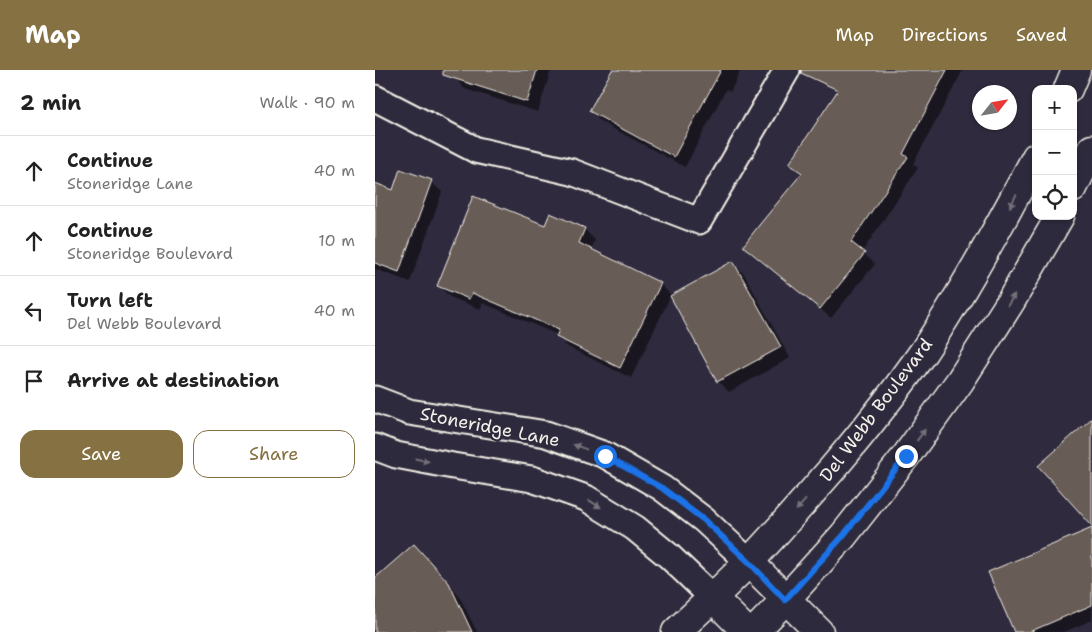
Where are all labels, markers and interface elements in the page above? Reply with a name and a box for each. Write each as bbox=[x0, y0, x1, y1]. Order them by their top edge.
text: Map bbox=[25, 19, 81, 51]
text: Map bbox=[836, 23, 874, 47]
text: Directions bbox=[902, 23, 988, 47]
text: Saved bbox=[1016, 23, 1067, 47]
north arrow bbox=[972, 85, 1017, 130]
map controls bbox=[1032, 85, 1077, 220]
button: + bbox=[1032, 85, 1077, 130]
text: 2 min bbox=[20, 89, 81, 117]
text: Walk · 90 m bbox=[260, 92, 355, 113]
button: − bbox=[1032, 130, 1077, 175]
text: Continue bbox=[67, 148, 153, 173]
icon: ahead bbox=[20, 157, 48, 185]
text: 40 m bbox=[313, 160, 355, 181]
text: Stoneridge Lane bbox=[67, 173, 193, 194]
button: locate bbox=[1032, 175, 1077, 220]
one-way arrow bbox=[1009, 193, 1017, 208]
text: Continue bbox=[67, 218, 153, 243]
icon: ahead bbox=[20, 227, 48, 255]
text: 10 m bbox=[318, 230, 355, 251]
text: Stoneridge Boulevard bbox=[67, 243, 233, 264]
text: Turn left bbox=[67, 288, 153, 313]
one-way arrow bbox=[1007, 294, 1016, 307]
icon: left bbox=[20, 297, 48, 325]
text: 40 m bbox=[313, 300, 355, 321]
text: Del Webb Boulevard bbox=[67, 313, 221, 334]
street label: Del Webb Boulevard bbox=[814, 333, 938, 487]
icon: arrive bbox=[20, 367, 48, 395]
text: Arrive at destination bbox=[67, 368, 279, 393]
street label: Stoneridge Lane bbox=[418, 402, 562, 452]
one-way arrow bbox=[916, 428, 926, 442]
button: Save bbox=[20, 430, 183, 478]
button: Share bbox=[193, 430, 355, 478]
one-way arrow bbox=[573, 443, 588, 450]
route start bbox=[594, 445, 617, 468]
route end bbox=[895, 445, 918, 468]
one-way arrow bbox=[414, 456, 429, 464]
one-way arrow bbox=[589, 499, 602, 508]
one-way arrow bbox=[795, 499, 807, 511]

